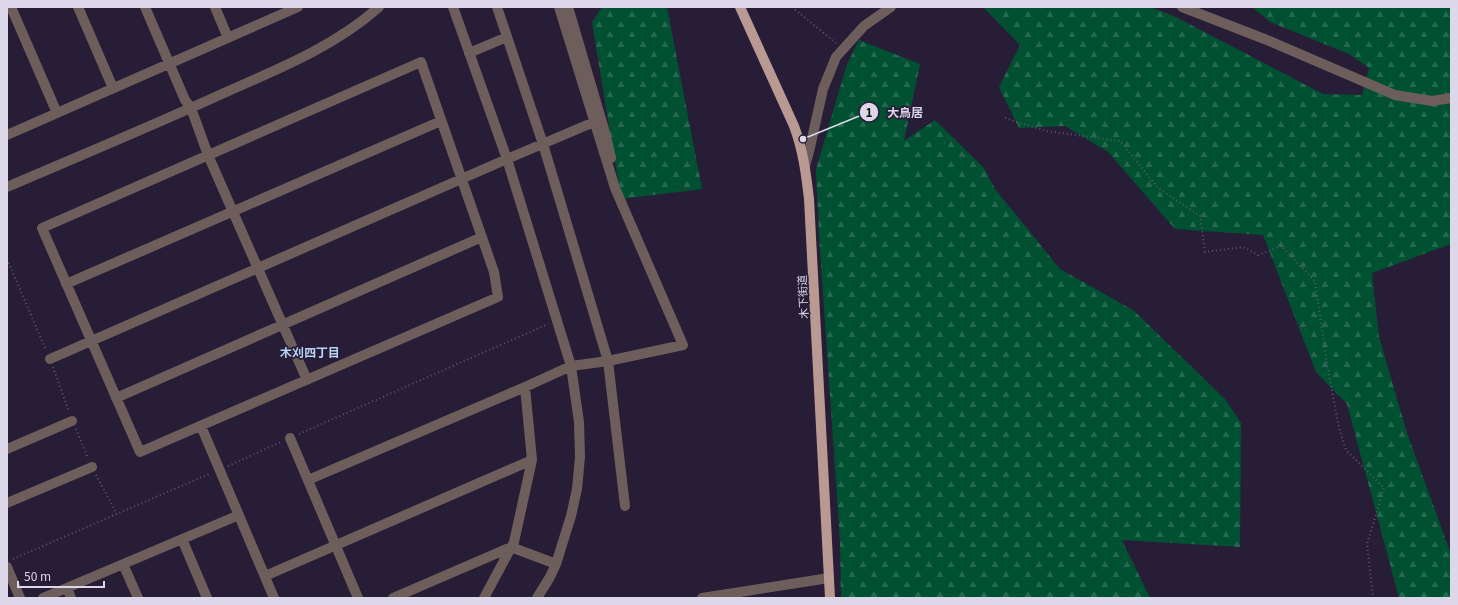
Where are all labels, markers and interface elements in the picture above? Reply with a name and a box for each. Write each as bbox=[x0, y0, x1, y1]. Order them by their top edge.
callout: 大鳥居 bbox=[859, 100, 931, 124]
text: 1 bbox=[865, 103, 873, 120]
text: 大鳥居 bbox=[887, 103, 923, 120]
street label: 木下街道 bbox=[793, 275, 811, 319]
district label: 木刈四丁目 bbox=[280, 343, 340, 360]
scale bar bbox=[18, 563, 104, 589]
text: 50 m bbox=[24, 567, 51, 584]

